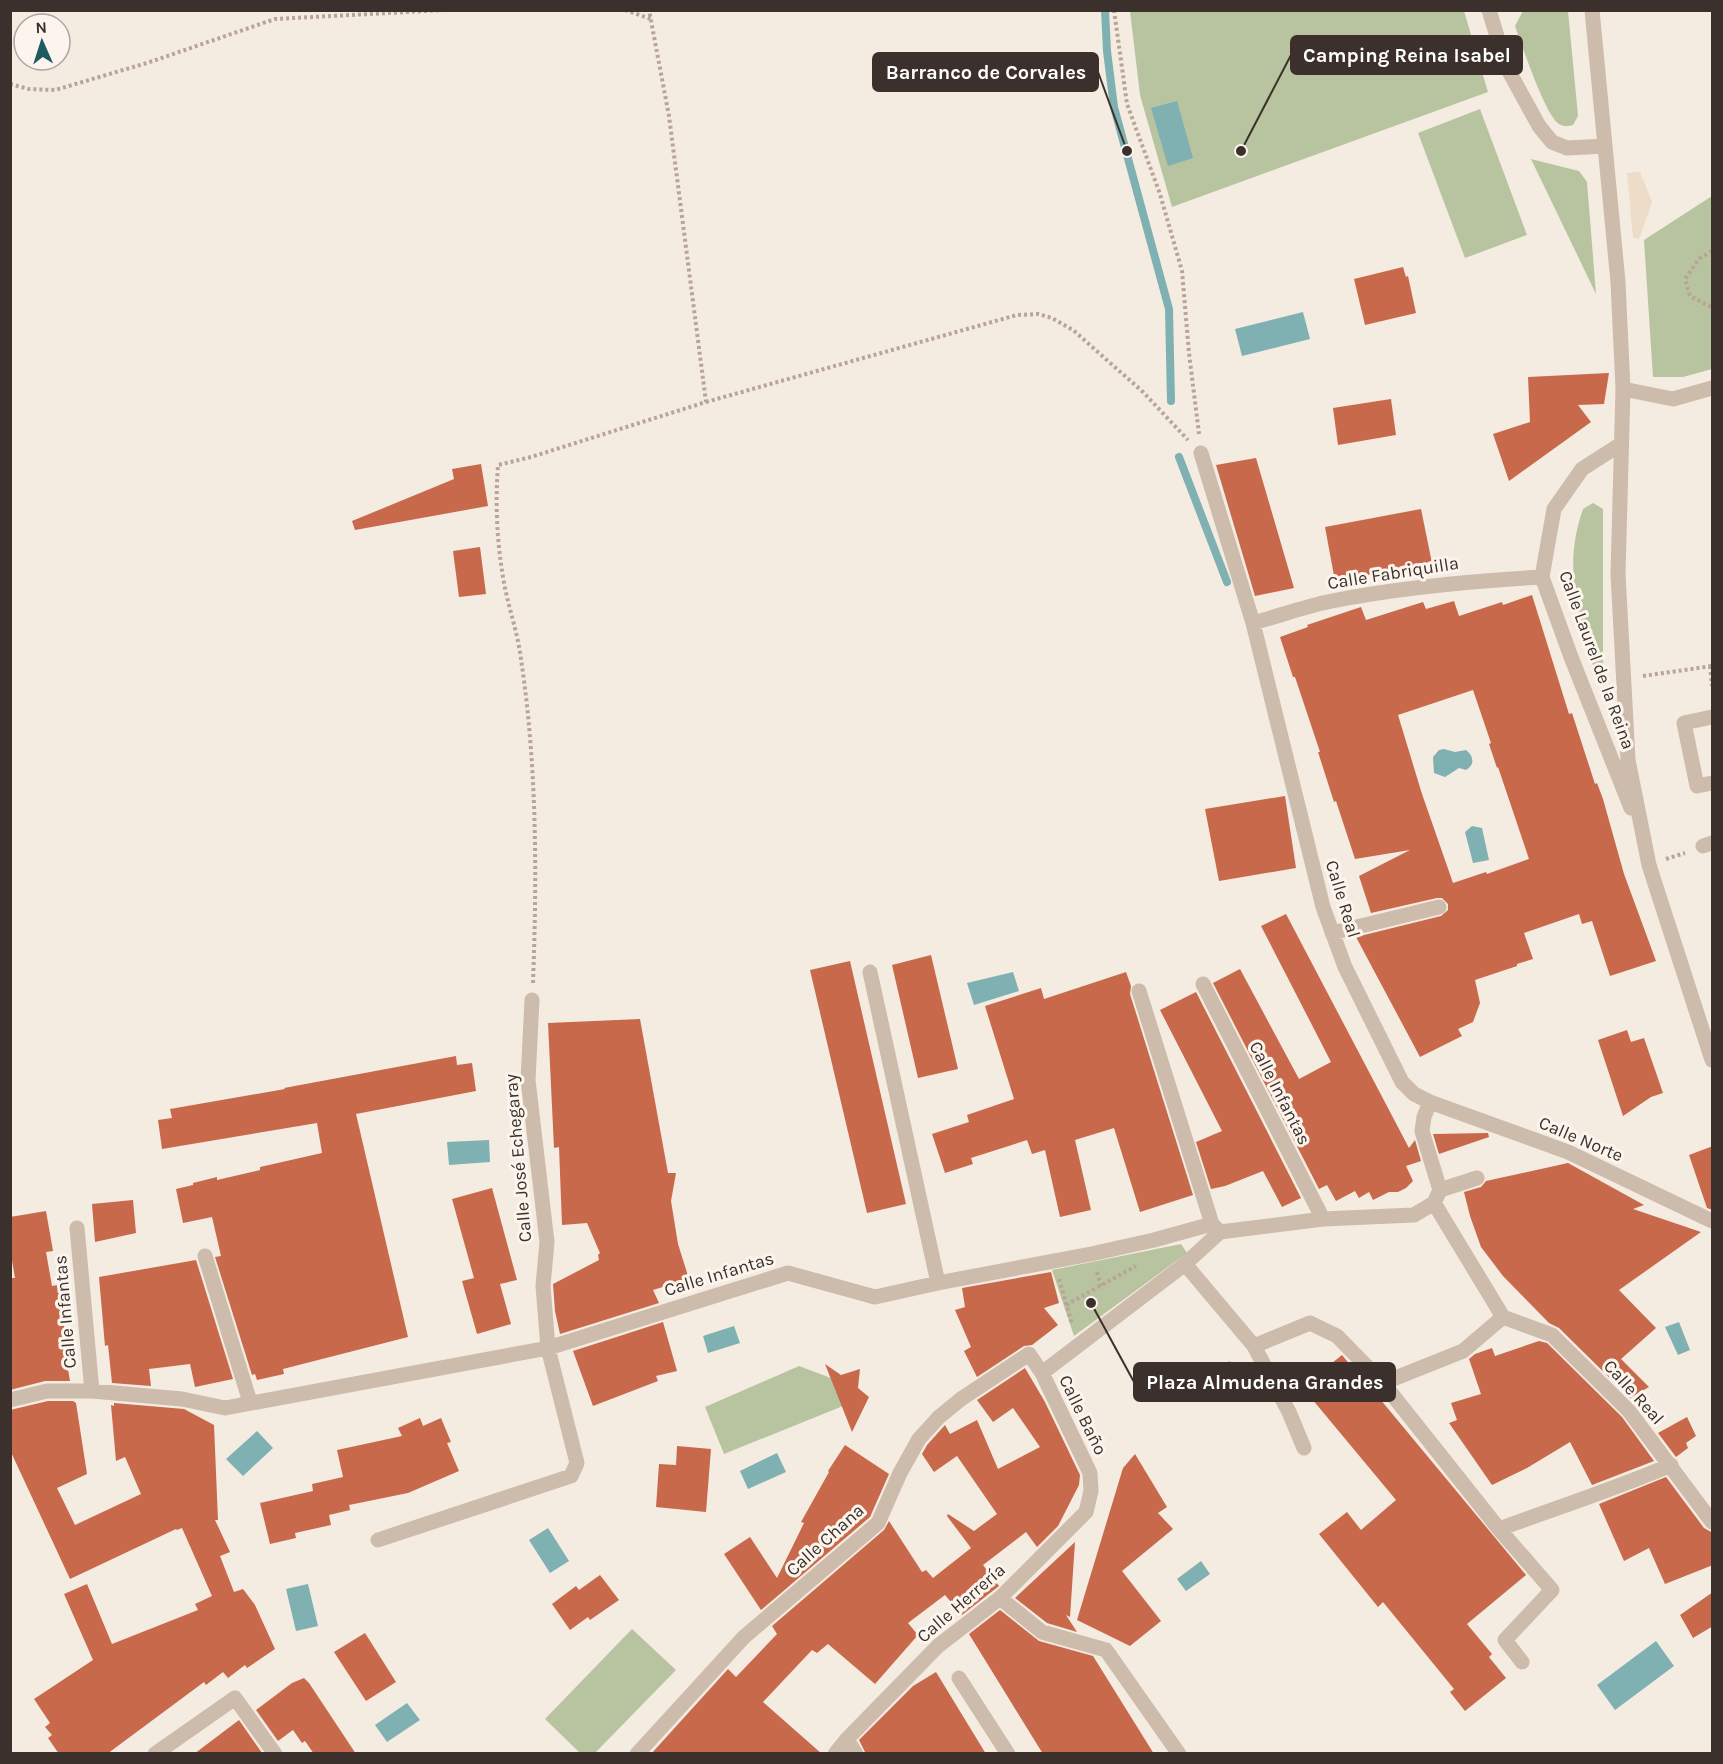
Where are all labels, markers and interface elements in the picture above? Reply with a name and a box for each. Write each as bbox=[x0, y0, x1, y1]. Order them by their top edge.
north arrow bbox=[12, 12, 72, 72]
text: N bbox=[35, 18, 47, 37]
callout: Camping Reina Isabel bbox=[1291, 36, 1522, 74]
text: Camping Reina Isabel bbox=[1303, 44, 1511, 67]
callout: Barranco de Corvales bbox=[873, 53, 1098, 91]
text: Barranco de Corvales bbox=[886, 61, 1086, 84]
street label: Calle Fabriquilla bbox=[1326, 552, 1460, 594]
street label: Calle Laurel de la Reina bbox=[1554, 568, 1640, 752]
street label: Calle Real bbox=[1321, 858, 1365, 940]
street label: Calle Infantas bbox=[1244, 1037, 1316, 1149]
street label: Calle José Echegaray bbox=[500, 1072, 536, 1243]
street label: Calle Norte bbox=[1536, 1111, 1626, 1167]
street label: Calle Infantas bbox=[661, 1247, 777, 1301]
street label: Calle Infantas bbox=[49, 1254, 81, 1370]
street label: Calle Real bbox=[1599, 1355, 1669, 1429]
callout: Plaza Almudena Grandes bbox=[1134, 1363, 1395, 1401]
street label: Calle Baño bbox=[1054, 1371, 1112, 1459]
text: Plaza Almudena Grandes bbox=[1146, 1371, 1384, 1394]
street label: Calle Chana bbox=[782, 1499, 868, 1581]
street label: Calle Herrería bbox=[912, 1559, 1010, 1647]

